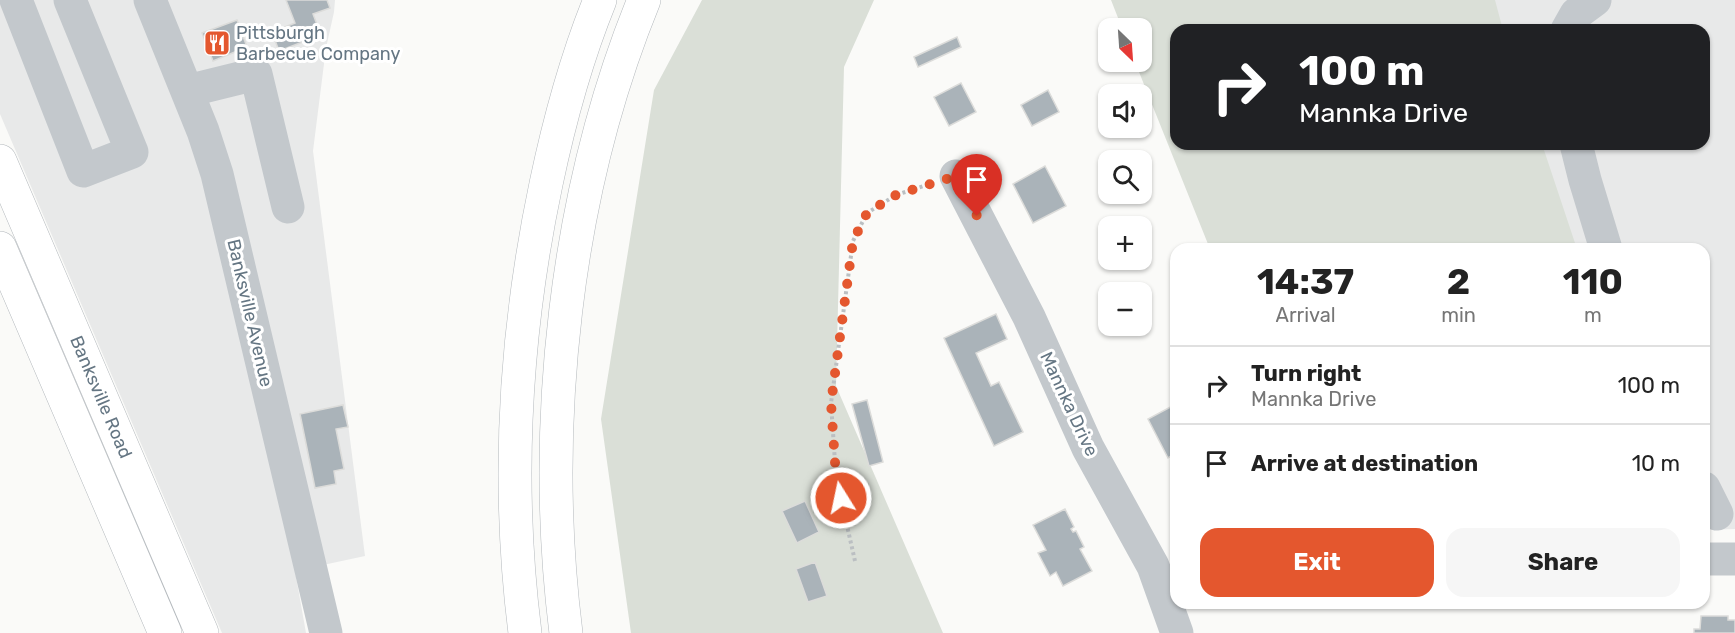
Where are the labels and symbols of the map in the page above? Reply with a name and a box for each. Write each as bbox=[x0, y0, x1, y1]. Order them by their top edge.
north arrow bbox=[1098, 18, 1152, 72]
place label: Pittsburgh Barbecue Company bbox=[236, 22, 400, 65]
restaurant icon: Pittsburgh Barbecue Company bbox=[202, 28, 232, 58]
pin bbox=[951, 154, 1002, 216]
street label: Banksville Avenue bbox=[222, 237, 278, 389]
street label: Banksville Road bbox=[65, 332, 137, 462]
street label: Mannka Drive bbox=[1035, 348, 1103, 460]
position arrow bbox=[809, 466, 873, 530]

